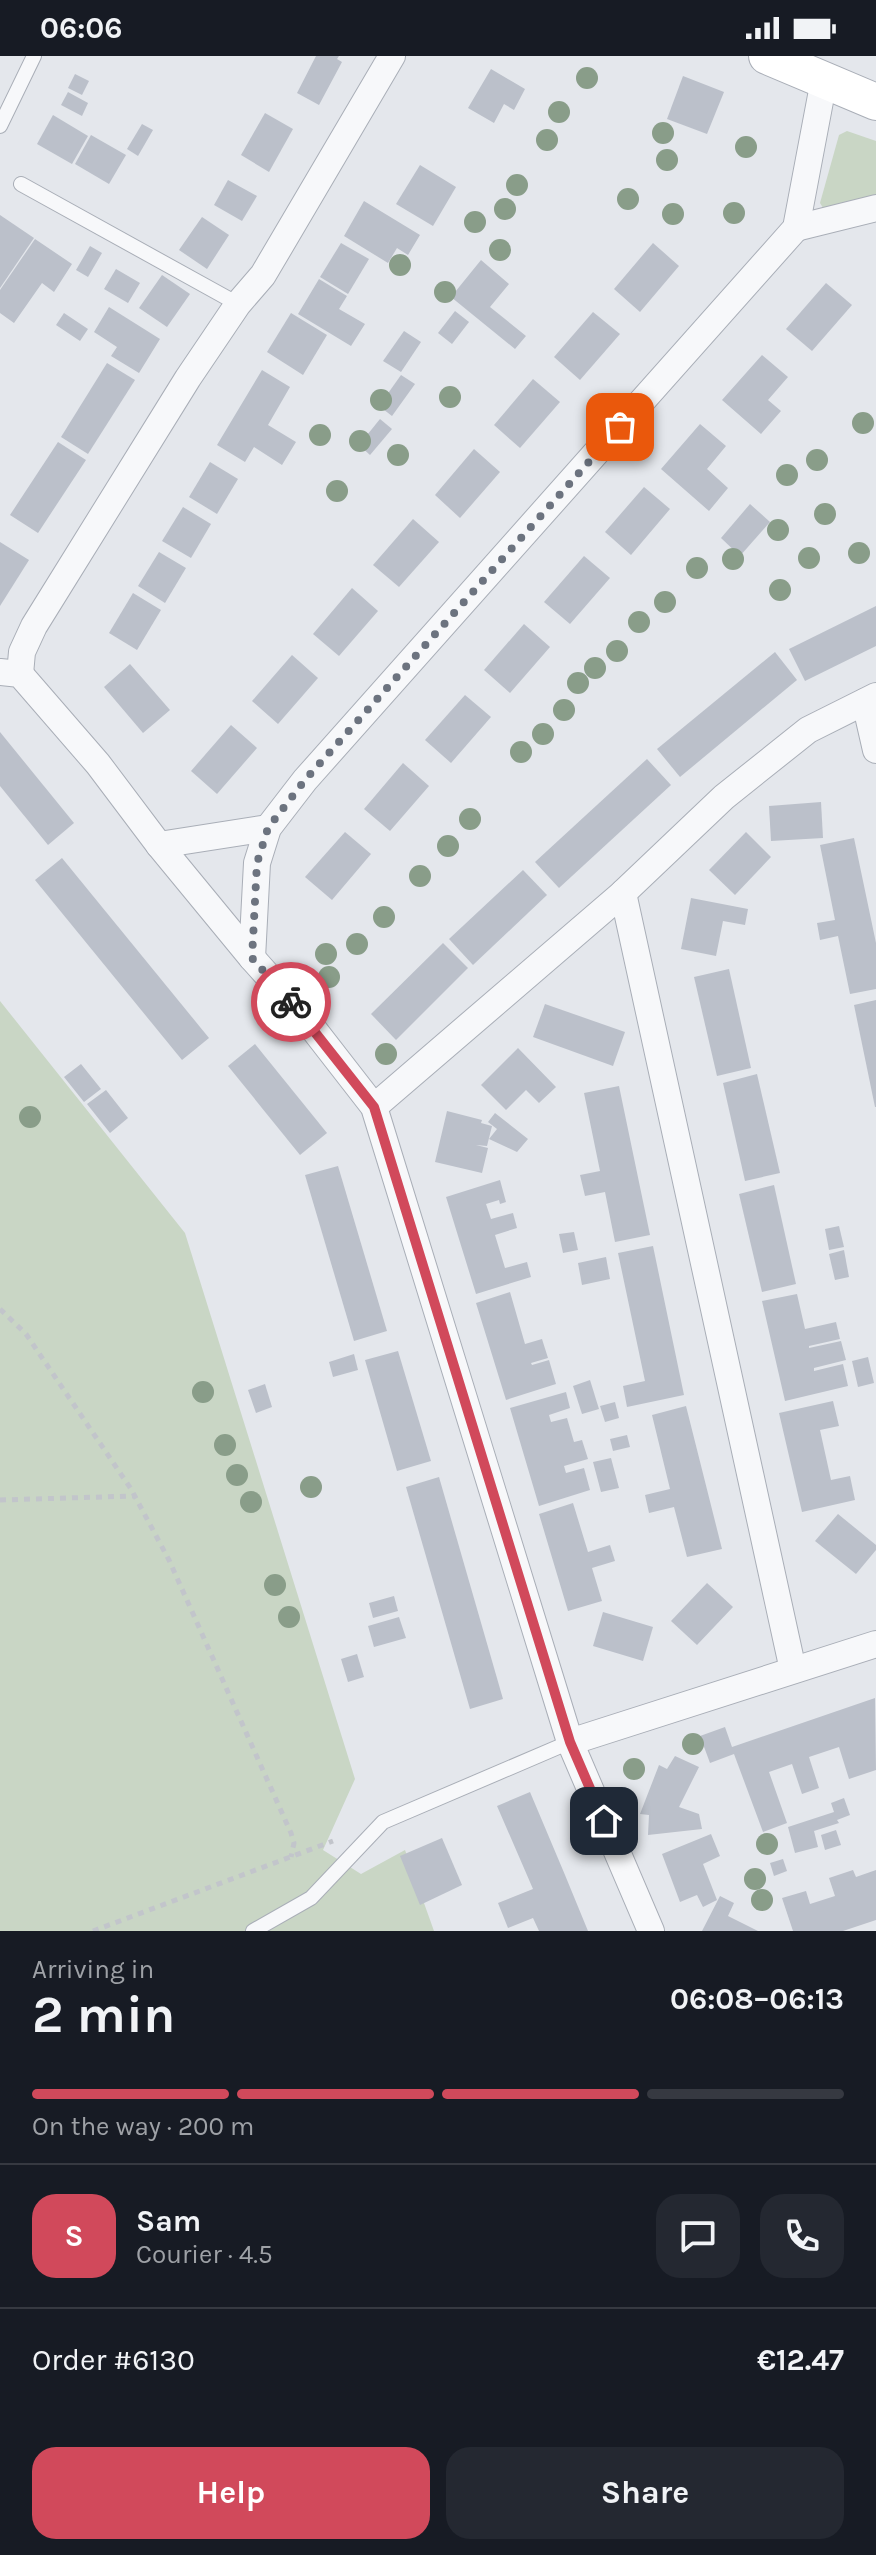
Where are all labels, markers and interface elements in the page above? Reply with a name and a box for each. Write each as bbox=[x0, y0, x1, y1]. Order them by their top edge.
text: 06:06 bbox=[40, 10, 122, 46]
pin bbox=[586, 393, 654, 461]
icon: bag bbox=[598, 405, 642, 449]
courier bbox=[251, 962, 331, 1042]
icon: bike bbox=[269, 980, 313, 1024]
pin bbox=[570, 1787, 638, 1855]
icon: home bbox=[582, 1799, 626, 1843]
text: Arriving in bbox=[32, 1954, 154, 1985]
text: 06:08–06:13 bbox=[670, 1981, 844, 2017]
text: 2 min bbox=[32, 1984, 175, 2045]
text: On the way · 200 m bbox=[32, 2111, 254, 2142]
button: chat bbox=[656, 2194, 740, 2278]
button: phone bbox=[760, 2194, 844, 2278]
text: Sam bbox=[136, 2203, 201, 2239]
text: S bbox=[64, 2218, 84, 2254]
text: Courier · 4.5 bbox=[136, 2239, 273, 2270]
text: Order #6130 bbox=[32, 2342, 195, 2378]
text: €12.47 bbox=[757, 2342, 844, 2378]
button: Help bbox=[32, 2447, 430, 2539]
button: Share bbox=[446, 2447, 844, 2539]

